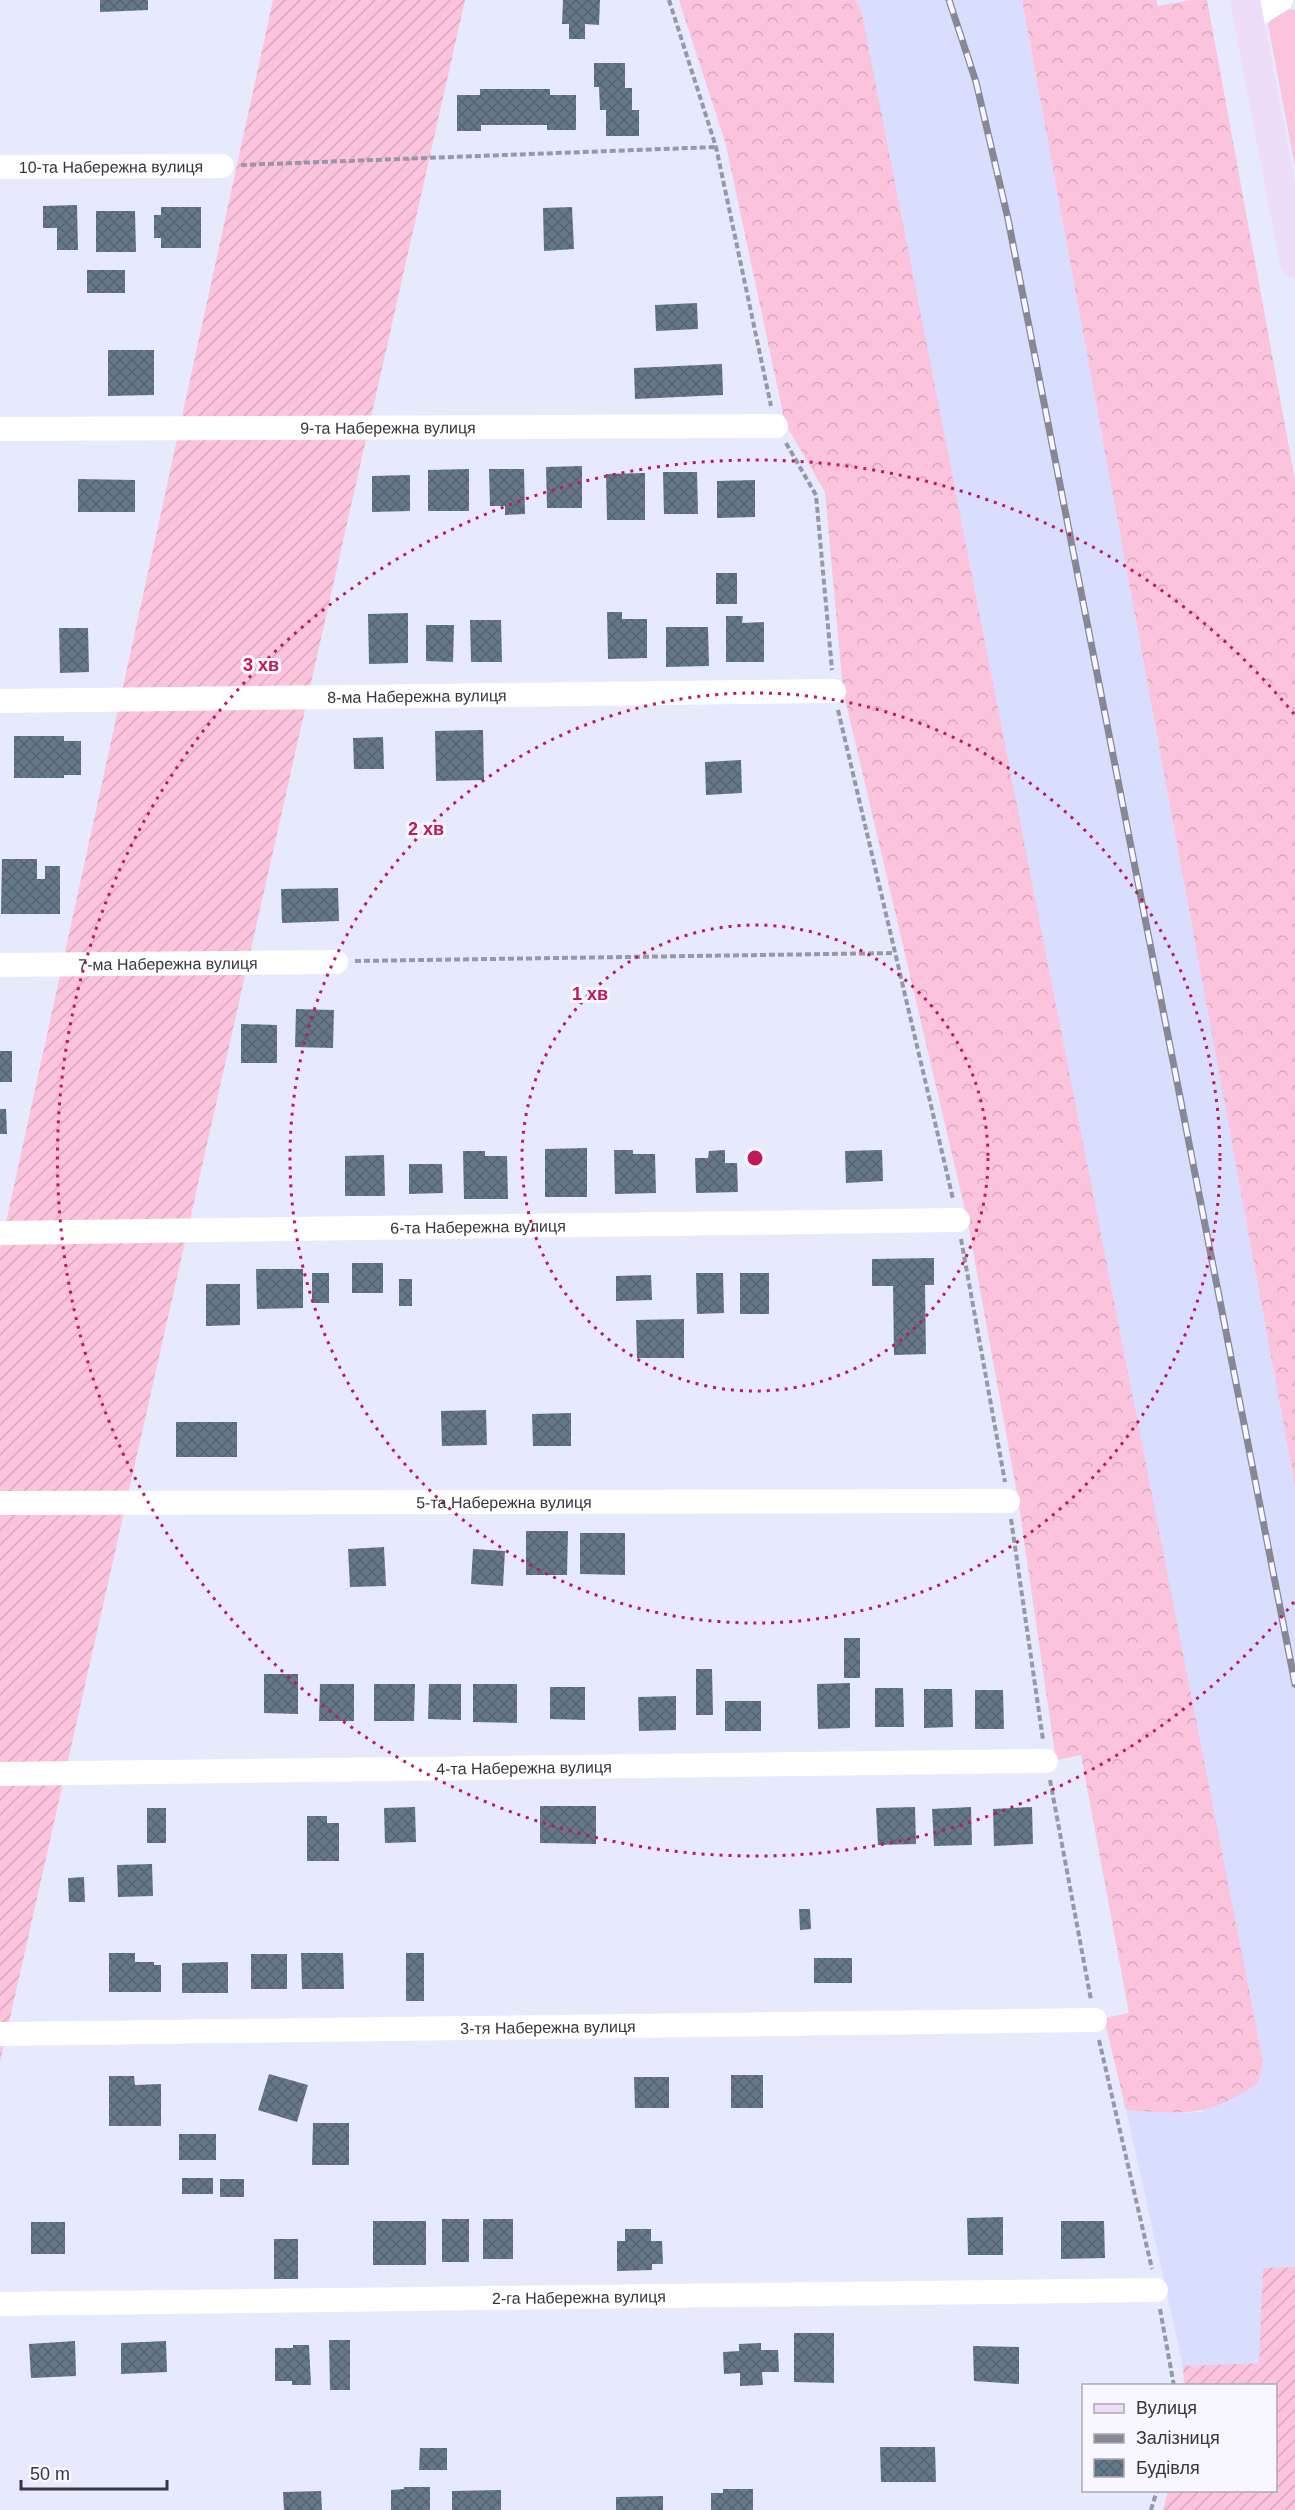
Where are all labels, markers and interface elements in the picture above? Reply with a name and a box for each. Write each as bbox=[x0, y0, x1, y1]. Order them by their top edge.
street label: 10-та Набережна вулиця bbox=[19, 158, 203, 176]
street label: 9-та Набережна вулиця bbox=[300, 419, 476, 437]
text: 3 хв bbox=[243, 655, 279, 675]
street label: 8-ма Набережна вулиця bbox=[327, 687, 507, 706]
text: 2 хв bbox=[408, 819, 444, 839]
street label: 7-ма Набережна вулиця bbox=[78, 955, 258, 973]
text: 1 хв bbox=[572, 984, 608, 1004]
centre of rings bbox=[745, 1148, 765, 1168]
street label: 6-та Набережна вулиця bbox=[390, 1217, 566, 1237]
street label: 5-та Набережна вулиця bbox=[416, 1494, 592, 1511]
street label: 4-та Набережна вулиця bbox=[436, 1758, 612, 1778]
street label: 3-тя Набережна вулиця bbox=[460, 2018, 636, 2037]
street label: 2-га Набережна вулиця bbox=[492, 2288, 666, 2307]
legend bbox=[1082, 2384, 1277, 2492]
text: Вулиця bbox=[1136, 2398, 1197, 2418]
text: Залізниця bbox=[1136, 2428, 1220, 2448]
scale bar bbox=[21, 2453, 166, 2491]
text: Будівля bbox=[1136, 2458, 1200, 2478]
text: 50 m bbox=[30, 2464, 70, 2484]

